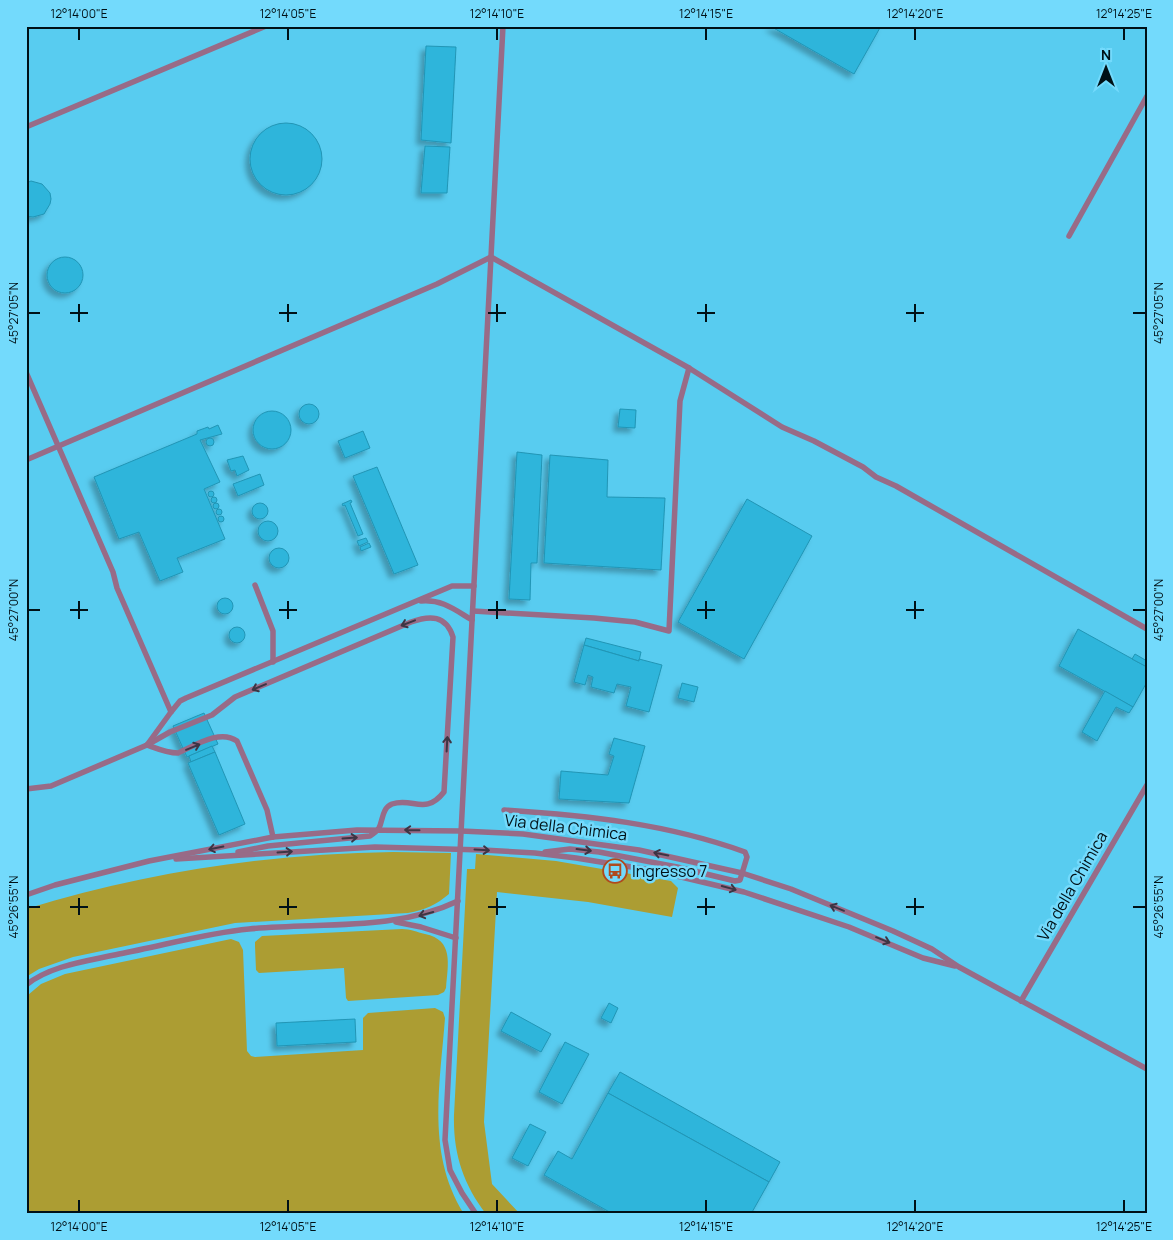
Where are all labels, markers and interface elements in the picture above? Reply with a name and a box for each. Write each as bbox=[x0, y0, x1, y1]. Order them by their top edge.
text: 12°14'00"E bbox=[50, 5, 108, 22]
text: 12°14'05"E bbox=[260, 5, 316, 22]
text: 12°14'10"E bbox=[470, 5, 524, 22]
text: 12°14'15"E bbox=[679, 5, 733, 22]
text: 12°14'20"E bbox=[887, 5, 943, 22]
text: 12°14'25"E bbox=[1096, 5, 1152, 22]
north arrow bbox=[1080, 42, 1130, 92]
text: N bbox=[1101, 45, 1111, 64]
text: 45°27'05"N bbox=[5, 282, 22, 344]
text: 45°27'05"N bbox=[1150, 282, 1167, 344]
text: 45°27'00"N bbox=[5, 579, 22, 641]
text: 45°27'00"N bbox=[1150, 579, 1167, 641]
one-way arrow bbox=[401, 619, 416, 628]
one-way arrow bbox=[252, 682, 267, 692]
one-way arrow bbox=[442, 736, 451, 752]
one-way arrow bbox=[185, 741, 200, 751]
street label: Via della Chimica bbox=[504, 809, 628, 845]
one-way arrow bbox=[405, 825, 421, 835]
street label: Via della Chimica bbox=[1032, 827, 1112, 945]
one-way arrow bbox=[342, 834, 358, 843]
one-way arrow bbox=[209, 844, 225, 853]
one-way arrow bbox=[575, 845, 591, 855]
one-way arrow bbox=[474, 846, 490, 855]
one-way arrow bbox=[277, 848, 293, 857]
one-way arrow bbox=[653, 848, 669, 858]
bus stop icon: Ingresso 7 bbox=[602, 858, 628, 884]
place label: Ingresso 7 bbox=[632, 860, 707, 882]
text: 45°26'55"N bbox=[5, 875, 22, 939]
text: 45°26'55"N bbox=[1150, 875, 1167, 939]
one-way arrow bbox=[721, 884, 737, 894]
one-way arrow bbox=[829, 903, 845, 912]
one-way arrow bbox=[418, 910, 434, 919]
one-way arrow bbox=[875, 936, 890, 945]
text: 12°14'00"E bbox=[50, 1218, 108, 1235]
text: 12°14'05"E bbox=[260, 1218, 316, 1235]
text: 12°14'10"E bbox=[470, 1218, 524, 1235]
text: 12°14'15"E bbox=[679, 1218, 733, 1235]
text: 12°14'20"E bbox=[887, 1218, 943, 1235]
text: 12°14'25"E bbox=[1096, 1218, 1152, 1235]

